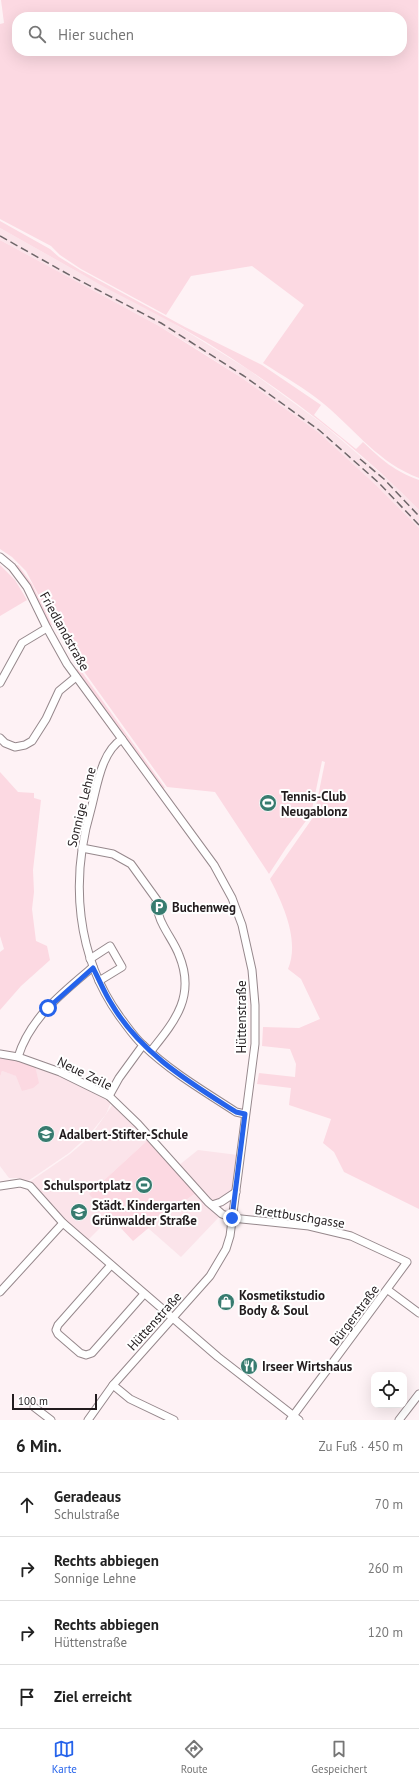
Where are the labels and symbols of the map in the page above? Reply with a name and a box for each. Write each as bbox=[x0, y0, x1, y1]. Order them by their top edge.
street label: Friedlandstraße bbox=[36, 589, 93, 674]
street label: Sonnige Lehne bbox=[63, 765, 100, 849]
place label: Tennis-Club Neugablonz bbox=[281, 788, 347, 820]
sports icon: Tennis-Club Neugablonz bbox=[258, 793, 278, 813]
parking icon: Buchenweg bbox=[149, 897, 169, 917]
place label: Buchenweg bbox=[172, 899, 236, 916]
street label: Hüttenstraße bbox=[233, 980, 250, 1054]
route start bbox=[39, 999, 57, 1017]
street label: Neue Zeile bbox=[55, 1053, 115, 1094]
school or university icon: Adalbert-Stifter-Schule bbox=[36, 1124, 56, 1144]
place label: Adalbert-Stifter-Schule bbox=[59, 1126, 188, 1143]
sports icon: Schulsportplatz bbox=[134, 1175, 154, 1195]
place label: Schulsportplatz bbox=[44, 1177, 131, 1194]
place label: Städt. Kindergarten Grünwalder Straße bbox=[92, 1197, 200, 1229]
street label: Brettbuschgasse bbox=[254, 1201, 346, 1232]
school or university icon: Städt. Kindergarten Grünwalder Straße bbox=[69, 1202, 89, 1222]
route end bbox=[223, 1209, 241, 1227]
street label: Bürgerstraße bbox=[326, 1281, 383, 1349]
place label: Kosmetikstudio Body & Soul bbox=[239, 1287, 325, 1319]
street label: Hüttenstraße bbox=[124, 1288, 185, 1354]
shop icon: Kosmetikstudio Body & Soul bbox=[216, 1292, 236, 1312]
restaurant icon: Irseer Wirtshaus bbox=[239, 1356, 259, 1376]
place label: Irseer Wirtshaus bbox=[262, 1358, 353, 1375]
scale bar bbox=[12, 1392, 97, 1411]

